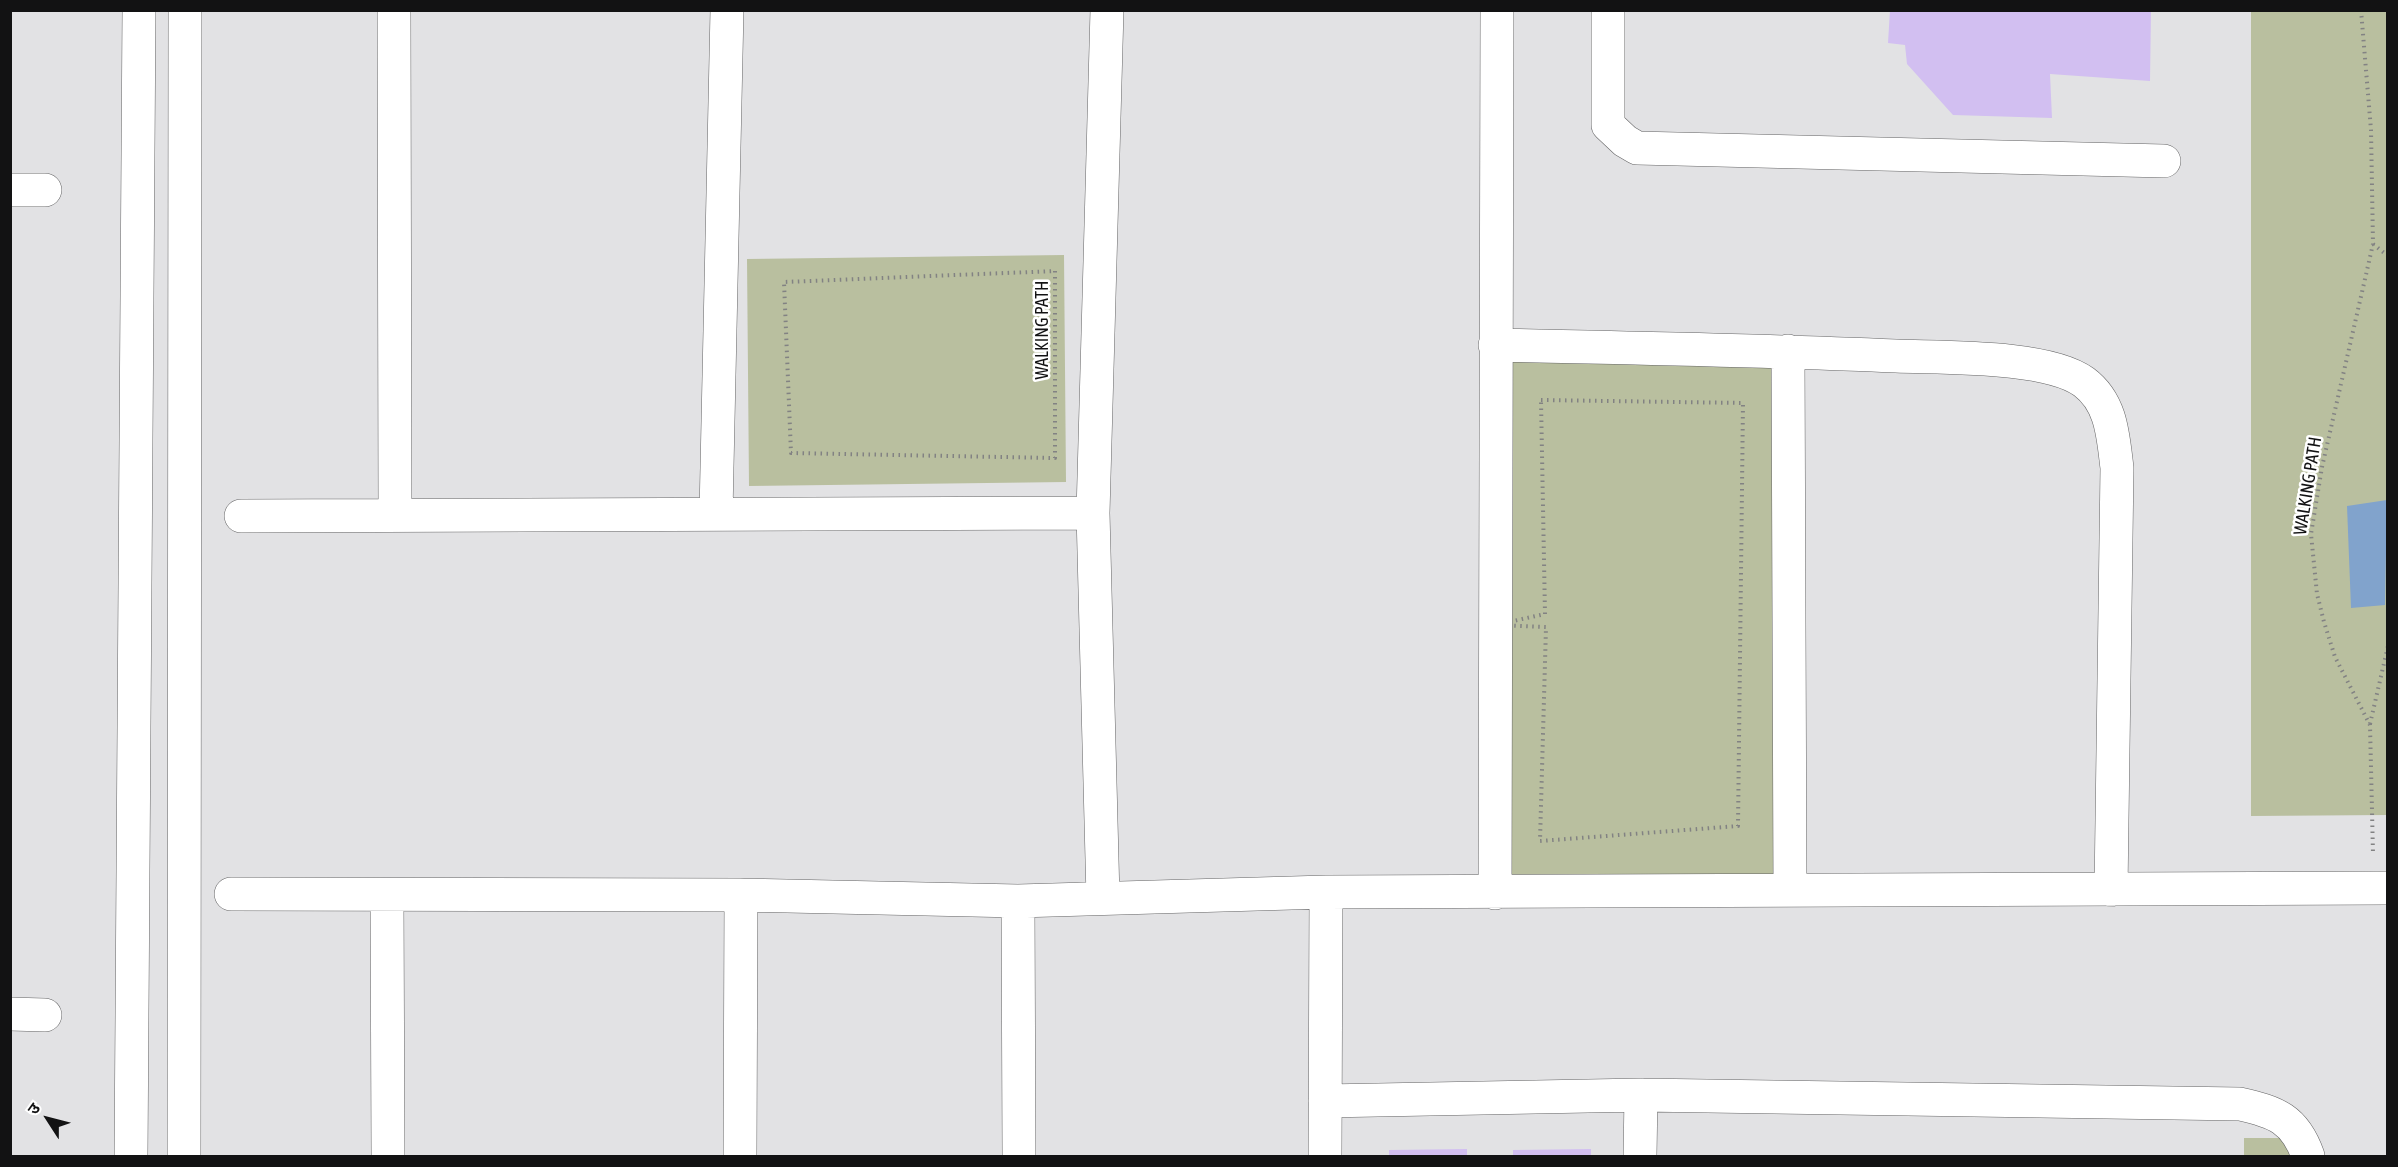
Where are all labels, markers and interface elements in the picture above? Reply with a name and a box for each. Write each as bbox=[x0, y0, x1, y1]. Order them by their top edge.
street label: WALKING PATH bbox=[1031, 280, 1053, 380]
street label: WALKING PATH bbox=[2290, 435, 2326, 537]
north arrow bbox=[18, 1089, 78, 1149]
text: उ bbox=[23, 1099, 43, 1118]

